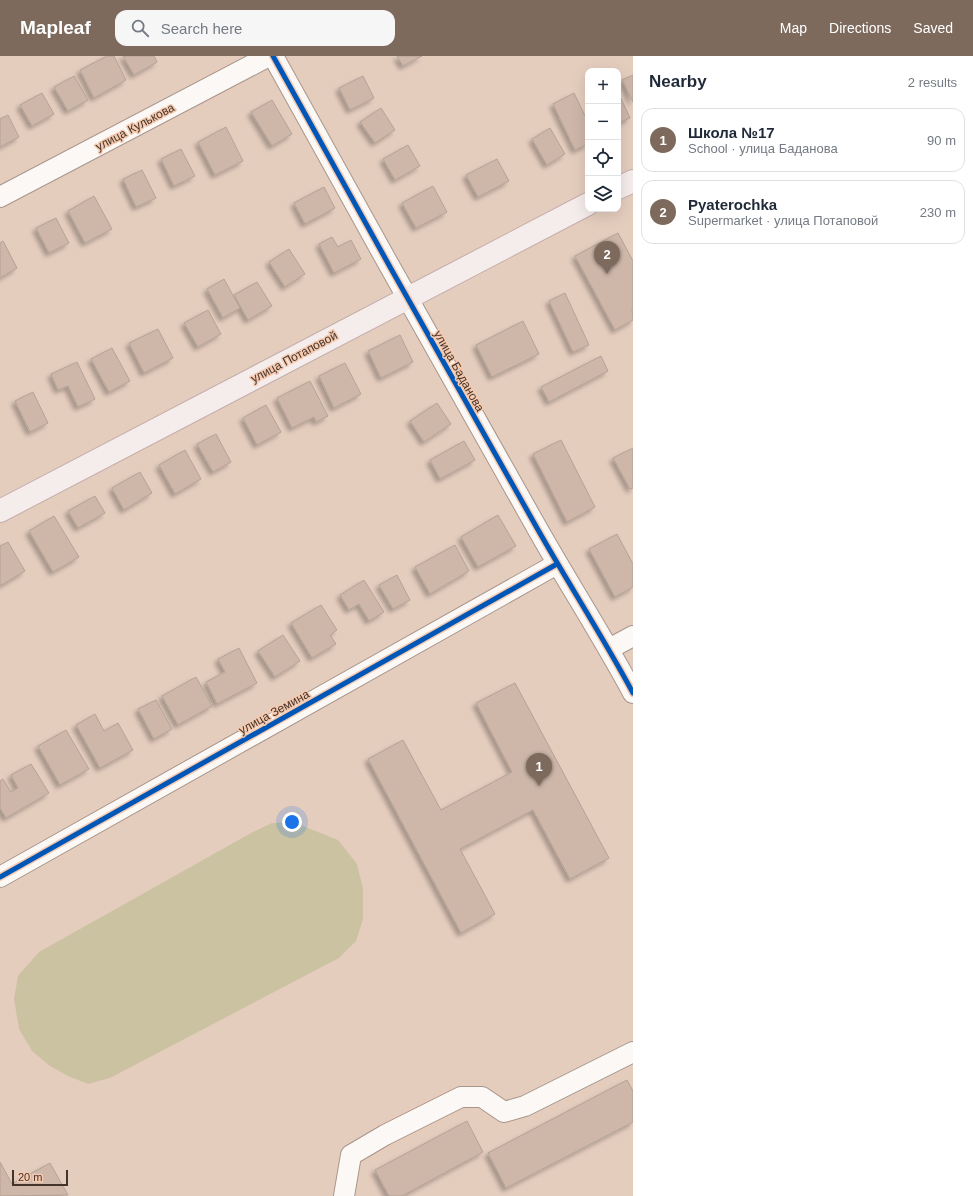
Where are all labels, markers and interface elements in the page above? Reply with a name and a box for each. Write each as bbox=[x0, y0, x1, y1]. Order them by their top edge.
search box bbox=[115, 10, 395, 46]
text: Mapleaf bbox=[20, 17, 91, 38]
icon: search bbox=[129, 17, 151, 39]
text: Search here bbox=[161, 20, 242, 37]
text: Map bbox=[780, 20, 807, 36]
text: Directions bbox=[829, 20, 891, 36]
text: Saved bbox=[913, 20, 953, 36]
map controls bbox=[585, 68, 621, 212]
button: + bbox=[585, 68, 621, 104]
text: Nearby bbox=[649, 72, 707, 91]
text: 2 results bbox=[908, 75, 957, 90]
street label: улица Кулькова bbox=[93, 100, 177, 154]
button: − bbox=[585, 104, 621, 140]
text: Школа №17 bbox=[688, 124, 775, 141]
text: 1 bbox=[659, 133, 667, 148]
text: 90 m bbox=[927, 133, 956, 148]
button: locate bbox=[585, 140, 621, 176]
text: School · улица Баданова bbox=[688, 141, 838, 156]
button: layers bbox=[585, 176, 621, 212]
text: Pyaterochka bbox=[688, 196, 777, 213]
text: 2 bbox=[659, 205, 667, 220]
text: 230 m bbox=[920, 205, 956, 220]
text: Supermarket · улица Потаповой bbox=[688, 213, 878, 228]
pin: 2 bbox=[594, 241, 620, 274]
street label: улица Потаповой bbox=[248, 328, 340, 386]
street label: улица Баданова bbox=[431, 328, 487, 414]
street label: улица Земина bbox=[236, 687, 312, 737]
pin: 1 bbox=[526, 753, 552, 786]
your location bbox=[282, 812, 302, 832]
scale bar bbox=[12, 1168, 68, 1187]
text: 20 m bbox=[18, 1171, 42, 1183]

